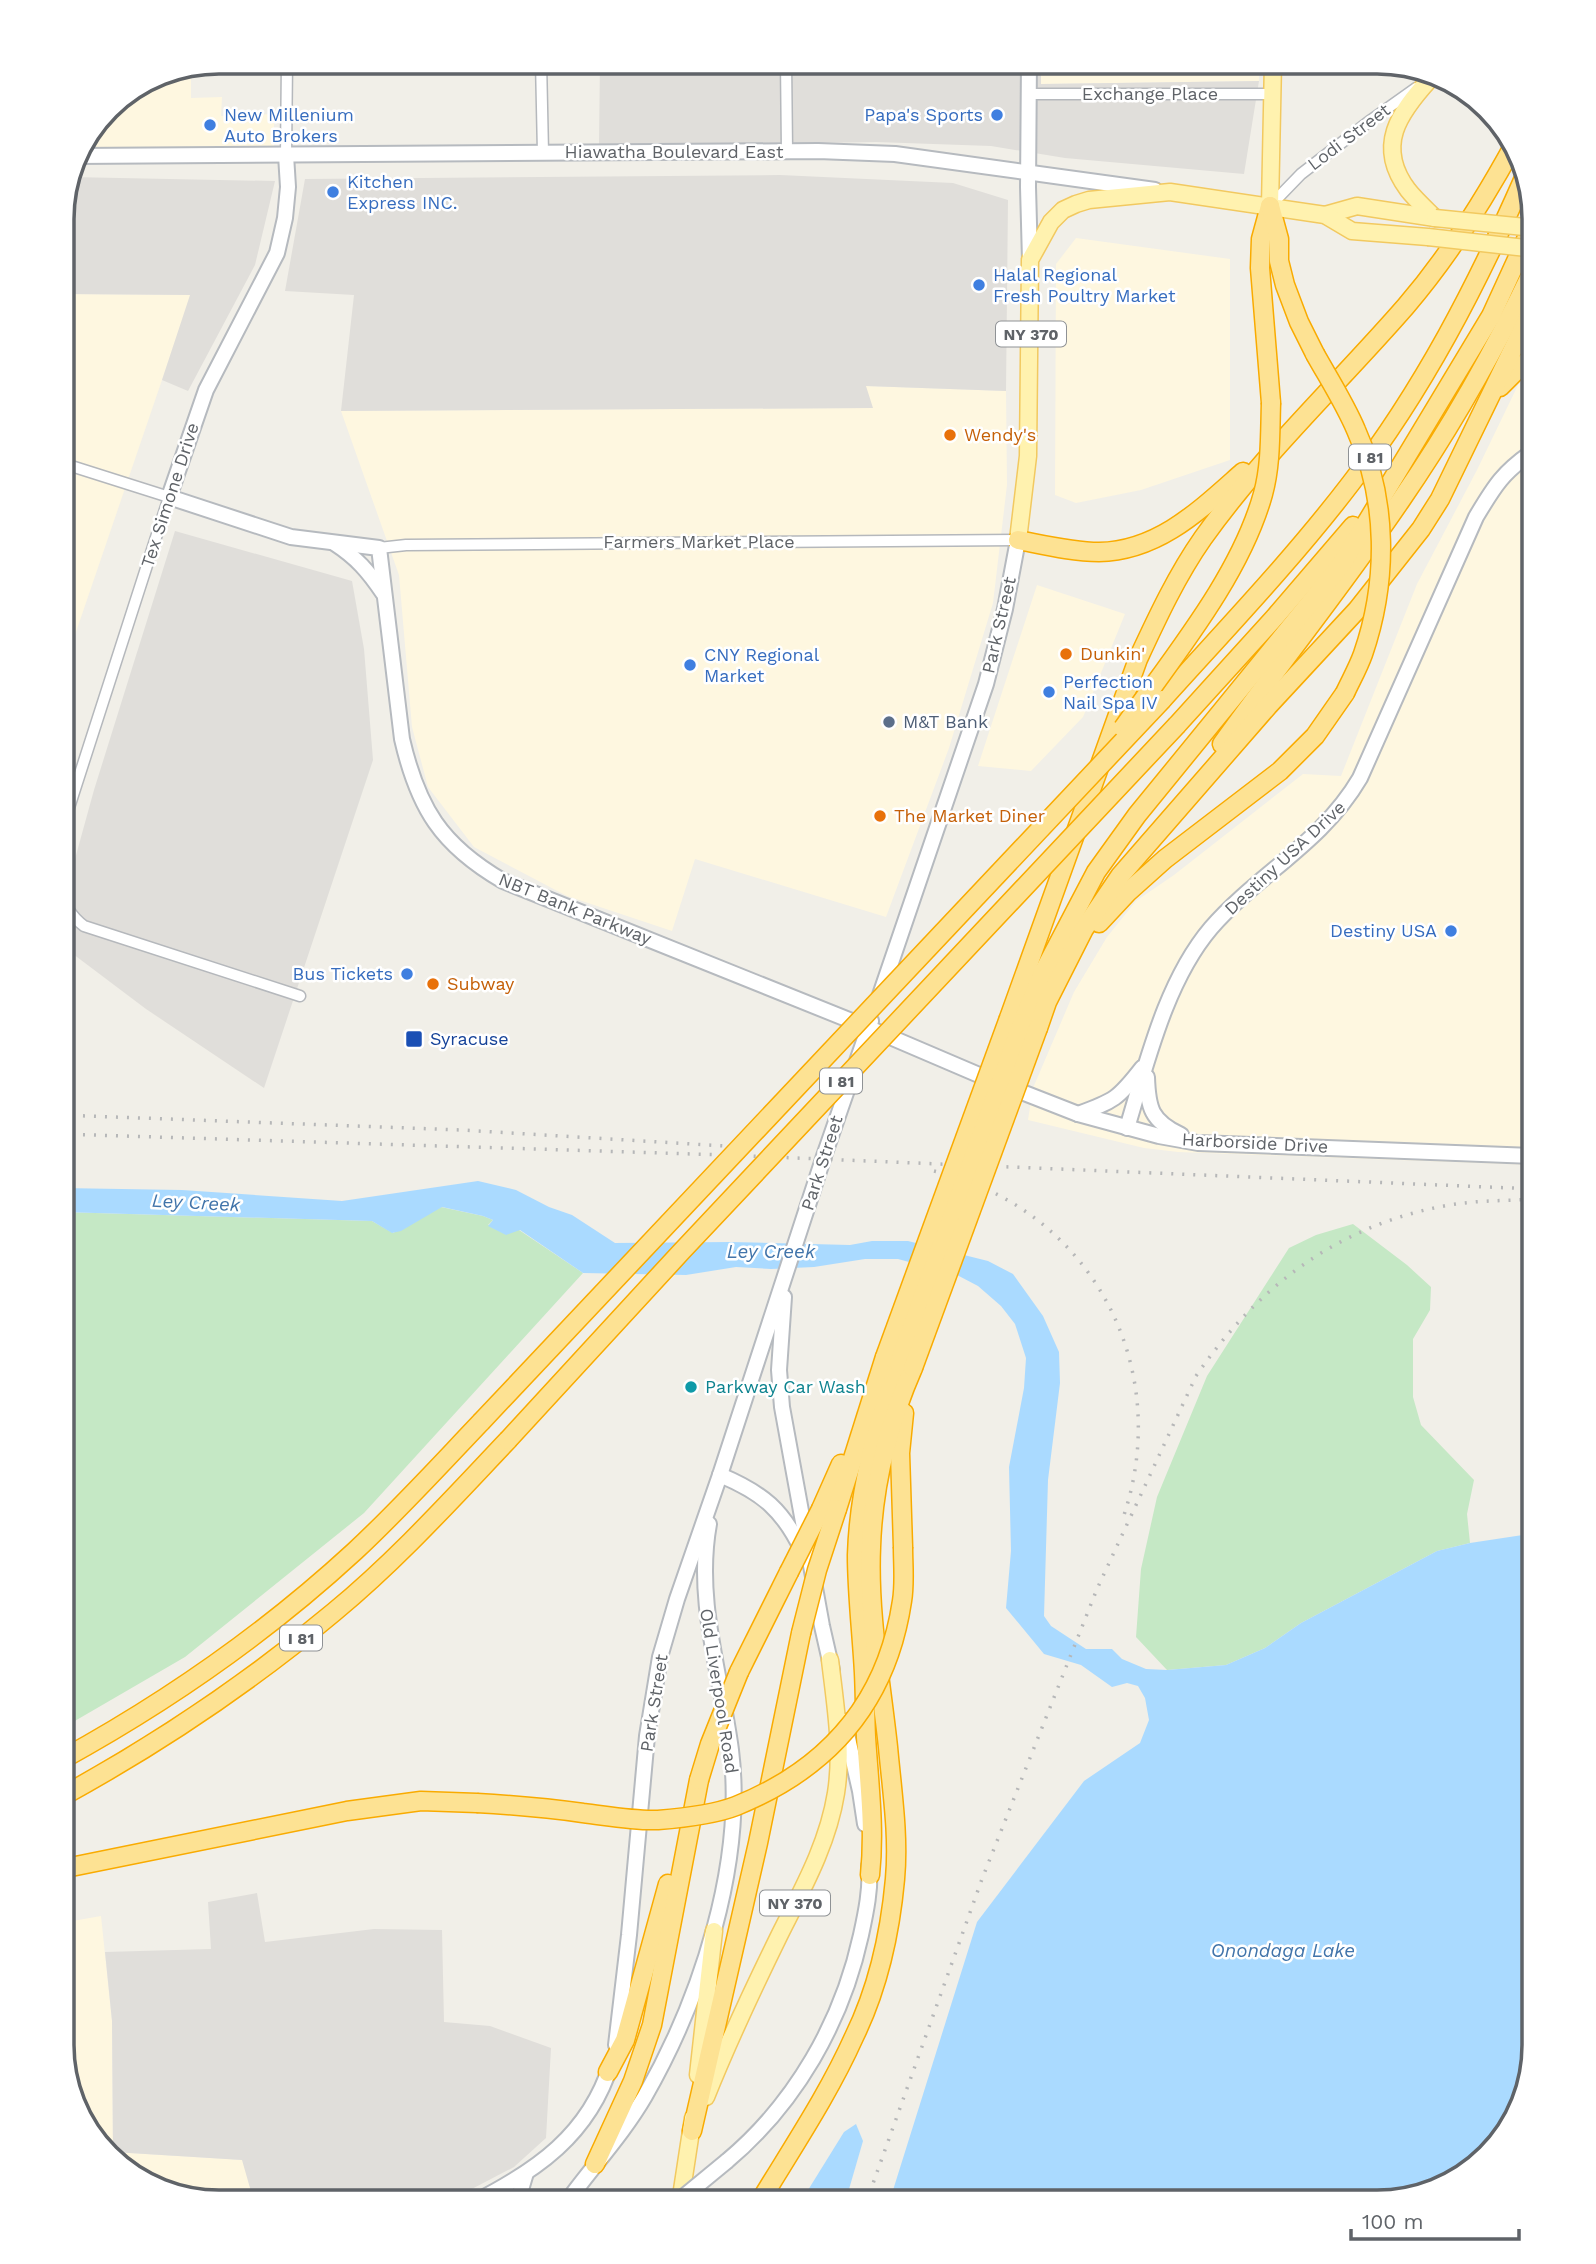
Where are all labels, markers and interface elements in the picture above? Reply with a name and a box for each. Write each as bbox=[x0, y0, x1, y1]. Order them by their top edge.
street label: Exchange Place bbox=[1082, 83, 1218, 104]
street label: Lodi Street bbox=[1303, 99, 1394, 174]
place label: New Millenium Auto Brokers bbox=[224, 104, 354, 146]
place label: Papa's Sports bbox=[864, 104, 983, 125]
marker: Papa's Sports bbox=[989, 107, 1005, 123]
marker: New Millenium Auto Brokers bbox=[202, 117, 218, 133]
street label: Hiawatha Boulevard East bbox=[564, 141, 784, 162]
place label: Kitchen Express INC. bbox=[347, 171, 457, 213]
marker: Kitchen Express INC. bbox=[325, 184, 341, 200]
place label: Halal Regional Fresh Poultry Market bbox=[993, 264, 1176, 306]
marker: Halal Regional Fresh Poultry Market bbox=[971, 277, 987, 293]
road number: NY 370 bbox=[996, 322, 1066, 346]
street label: Tex Simone Drive bbox=[136, 420, 203, 570]
place label: Wendy's bbox=[964, 424, 1036, 445]
marker: Wendy's bbox=[942, 427, 958, 443]
road number: I 81 bbox=[1349, 445, 1391, 470]
street label: Farmers Market Place bbox=[603, 531, 795, 552]
street label: Park Street bbox=[977, 574, 1020, 675]
place label: Dunkin' bbox=[1080, 643, 1145, 664]
place label: CNY Regional Market bbox=[704, 644, 820, 686]
marker: Dunkin' bbox=[1058, 646, 1074, 662]
marker: CNY Regional Market bbox=[682, 657, 698, 673]
place label: Perfection Nail Spa IV bbox=[1063, 671, 1158, 713]
marker: Perfection Nail Spa IV bbox=[1041, 684, 1057, 700]
place label: M&T Bank bbox=[903, 711, 988, 732]
marker: M&T Bank bbox=[881, 714, 897, 730]
street label: Destiny USA Drive bbox=[1220, 796, 1349, 919]
place label: The Market Diner bbox=[894, 805, 1045, 826]
marker: The Market Diner bbox=[872, 808, 888, 824]
street label: NBT Bank Parkway bbox=[496, 868, 655, 949]
place label: Destiny USA bbox=[1330, 920, 1437, 941]
marker: Destiny USA bbox=[1443, 923, 1459, 939]
place label: Bus Tickets bbox=[293, 963, 393, 984]
marker: Bus Tickets bbox=[399, 966, 415, 982]
place label: Subway bbox=[447, 973, 515, 994]
marker: Subway bbox=[425, 976, 441, 992]
place label: Syracuse bbox=[430, 1028, 509, 1049]
marker: Syracuse bbox=[404, 1029, 424, 1049]
road number: I 81 bbox=[820, 1068, 862, 1093]
street label: Park Street bbox=[796, 1112, 847, 1213]
street label: Harborside Drive bbox=[1181, 1128, 1329, 1157]
water label: Ley Creek bbox=[151, 1189, 241, 1216]
water label: Ley Creek bbox=[727, 1240, 816, 1263]
place label: Parkway Car Wash bbox=[705, 1376, 866, 1397]
marker: Parkway Car Wash bbox=[683, 1379, 699, 1395]
street label: Old Liverpool Road bbox=[696, 1607, 743, 1775]
road number: I 81 bbox=[280, 1626, 322, 1650]
street label: Park Street bbox=[635, 1652, 672, 1753]
road number: NY 370 bbox=[760, 1890, 830, 1915]
water label: Onondaga Lake bbox=[1211, 1939, 1355, 1962]
scale bar bbox=[1351, 2198, 1519, 2242]
text: 100 m bbox=[1362, 2209, 1424, 2234]

